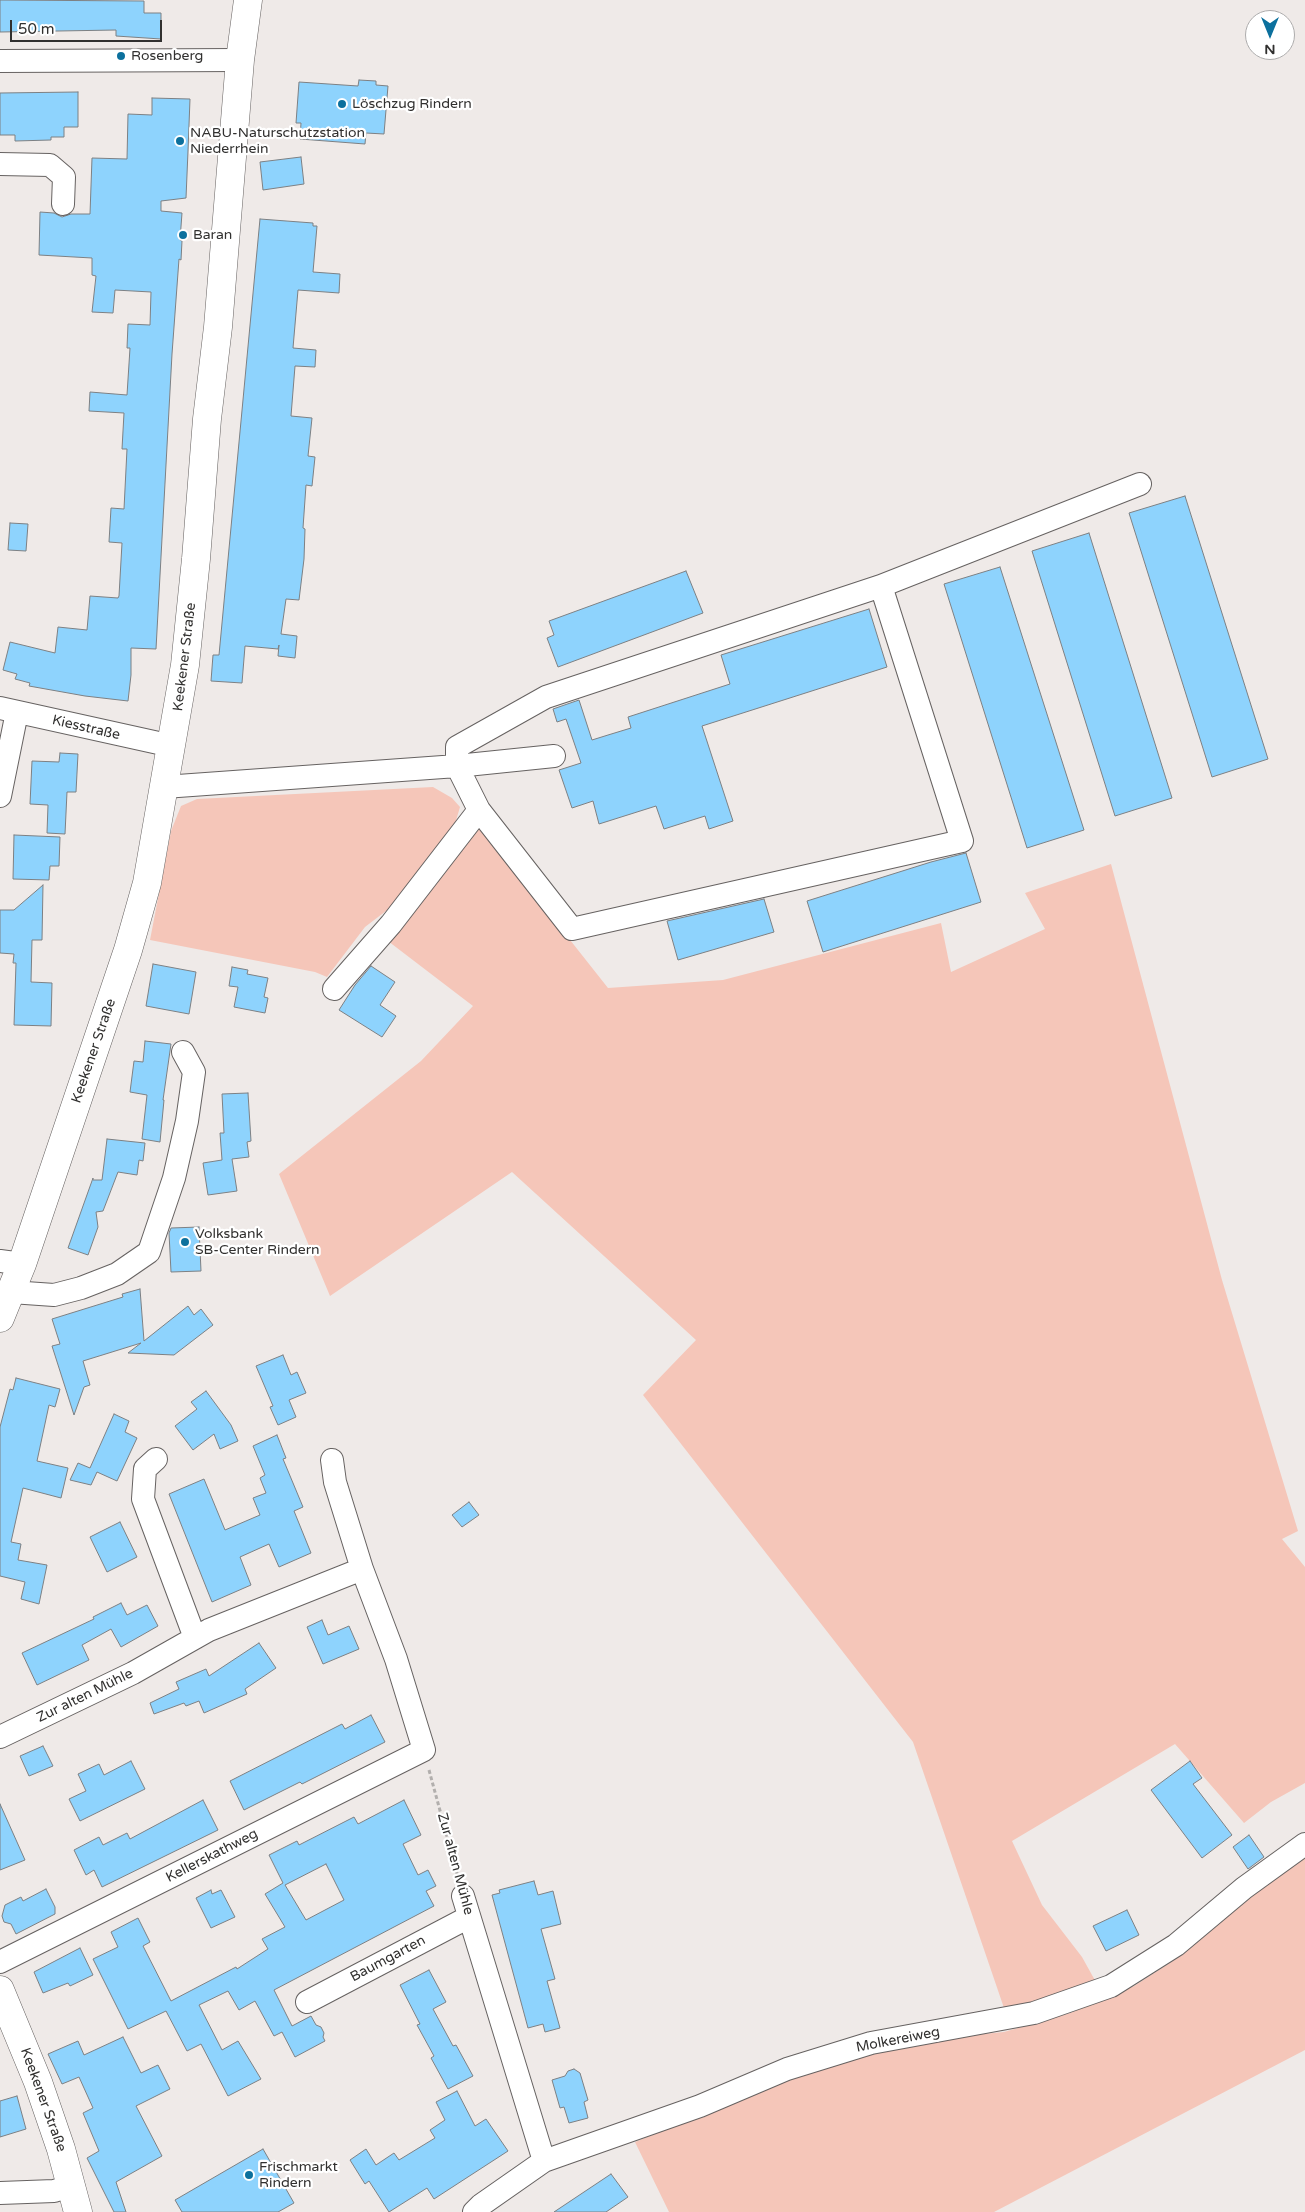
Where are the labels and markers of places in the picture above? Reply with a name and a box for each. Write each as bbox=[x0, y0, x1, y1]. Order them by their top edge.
place label: Rosenberg bbox=[131, 48, 203, 64]
marker: Rosenberg bbox=[115, 50, 127, 62]
place label: Löschzug Rindern bbox=[352, 96, 472, 112]
marker: Löschzug Rindern bbox=[336, 98, 348, 110]
place label: NABU-Naturschutzstation Niederrhein bbox=[190, 125, 365, 158]
marker: NABU-Naturschutzstation Niederrhein bbox=[174, 135, 186, 147]
place label: Baran bbox=[193, 227, 232, 243]
marker: Baran bbox=[177, 229, 189, 241]
place label: Volksbank SB-Center Rindern bbox=[195, 1226, 320, 1258]
marker: Volksbank SB-Center Rindern bbox=[179, 1236, 191, 1248]
place label: Frischmarkt Rindern bbox=[259, 2159, 338, 2192]
marker: Frischmarkt Rindern bbox=[243, 2169, 255, 2181]

